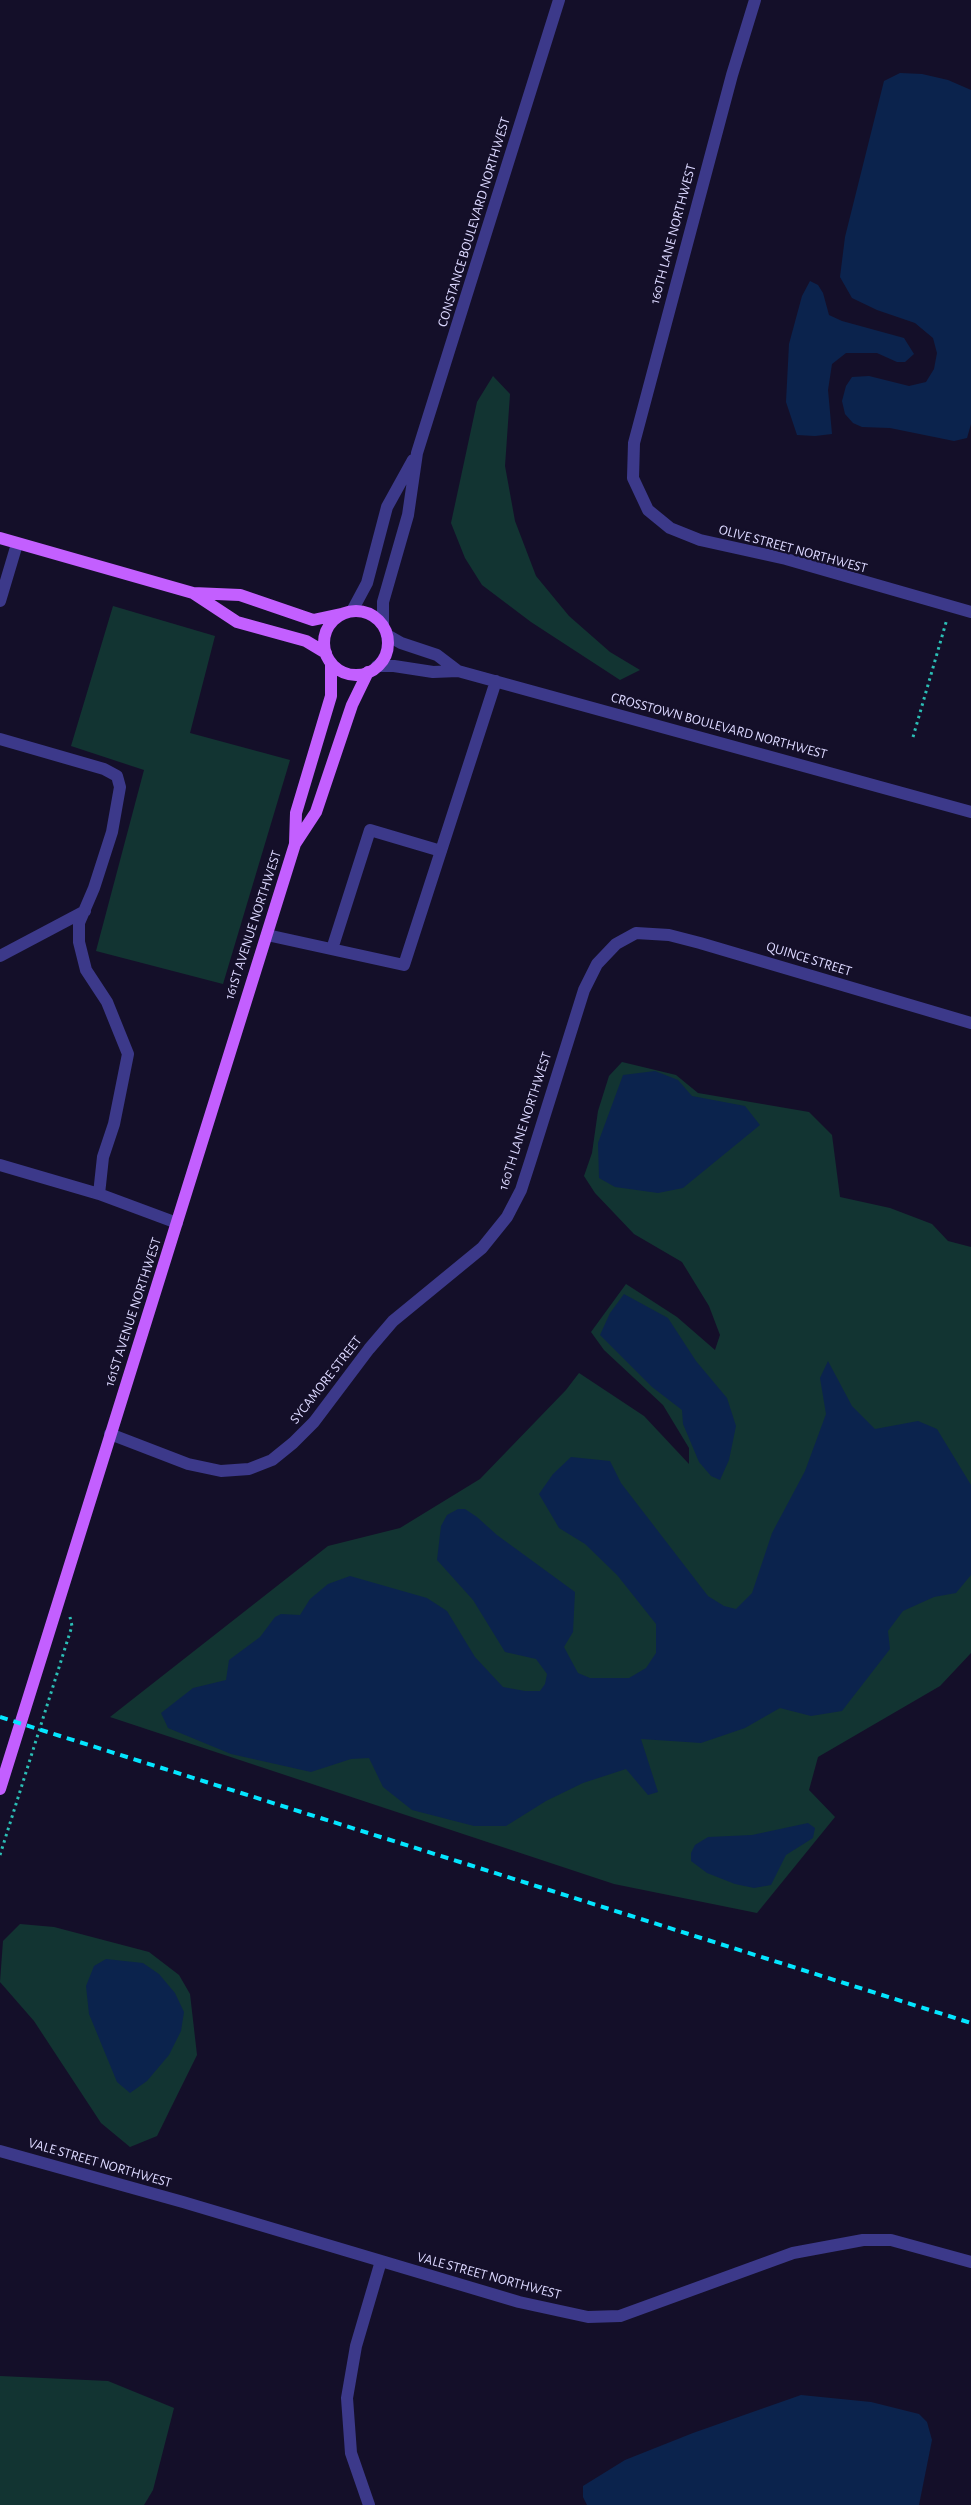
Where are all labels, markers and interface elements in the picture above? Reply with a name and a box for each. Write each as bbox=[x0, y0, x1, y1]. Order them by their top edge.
street label: CONSTANCE BOULEVARD NORTHWEST bbox=[434, 115, 514, 329]
street label: 160TH LANE NORTHWEST bbox=[646, 162, 700, 306]
street label: OLIVE STREET NORTHWEST bbox=[717, 521, 869, 577]
street label: CROSSTOWN BOULEVARD NORTHWEST bbox=[609, 689, 829, 763]
street label: 161ST AVENUE NORTHWEST bbox=[221, 848, 285, 1002]
street label: QUINCE STREET bbox=[764, 938, 854, 980]
street label: 160TH LANE NORTHWEST bbox=[495, 1050, 555, 1192]
street label: 161ST AVENUE NORTHWEST bbox=[101, 1235, 165, 1389]
street label: SYCAMORE STREET bbox=[286, 1333, 366, 1427]
street label: VALE STREET NORTHWEST bbox=[26, 2134, 174, 2192]
street label: VALE STREET NORTHWEST bbox=[415, 2249, 563, 2303]

